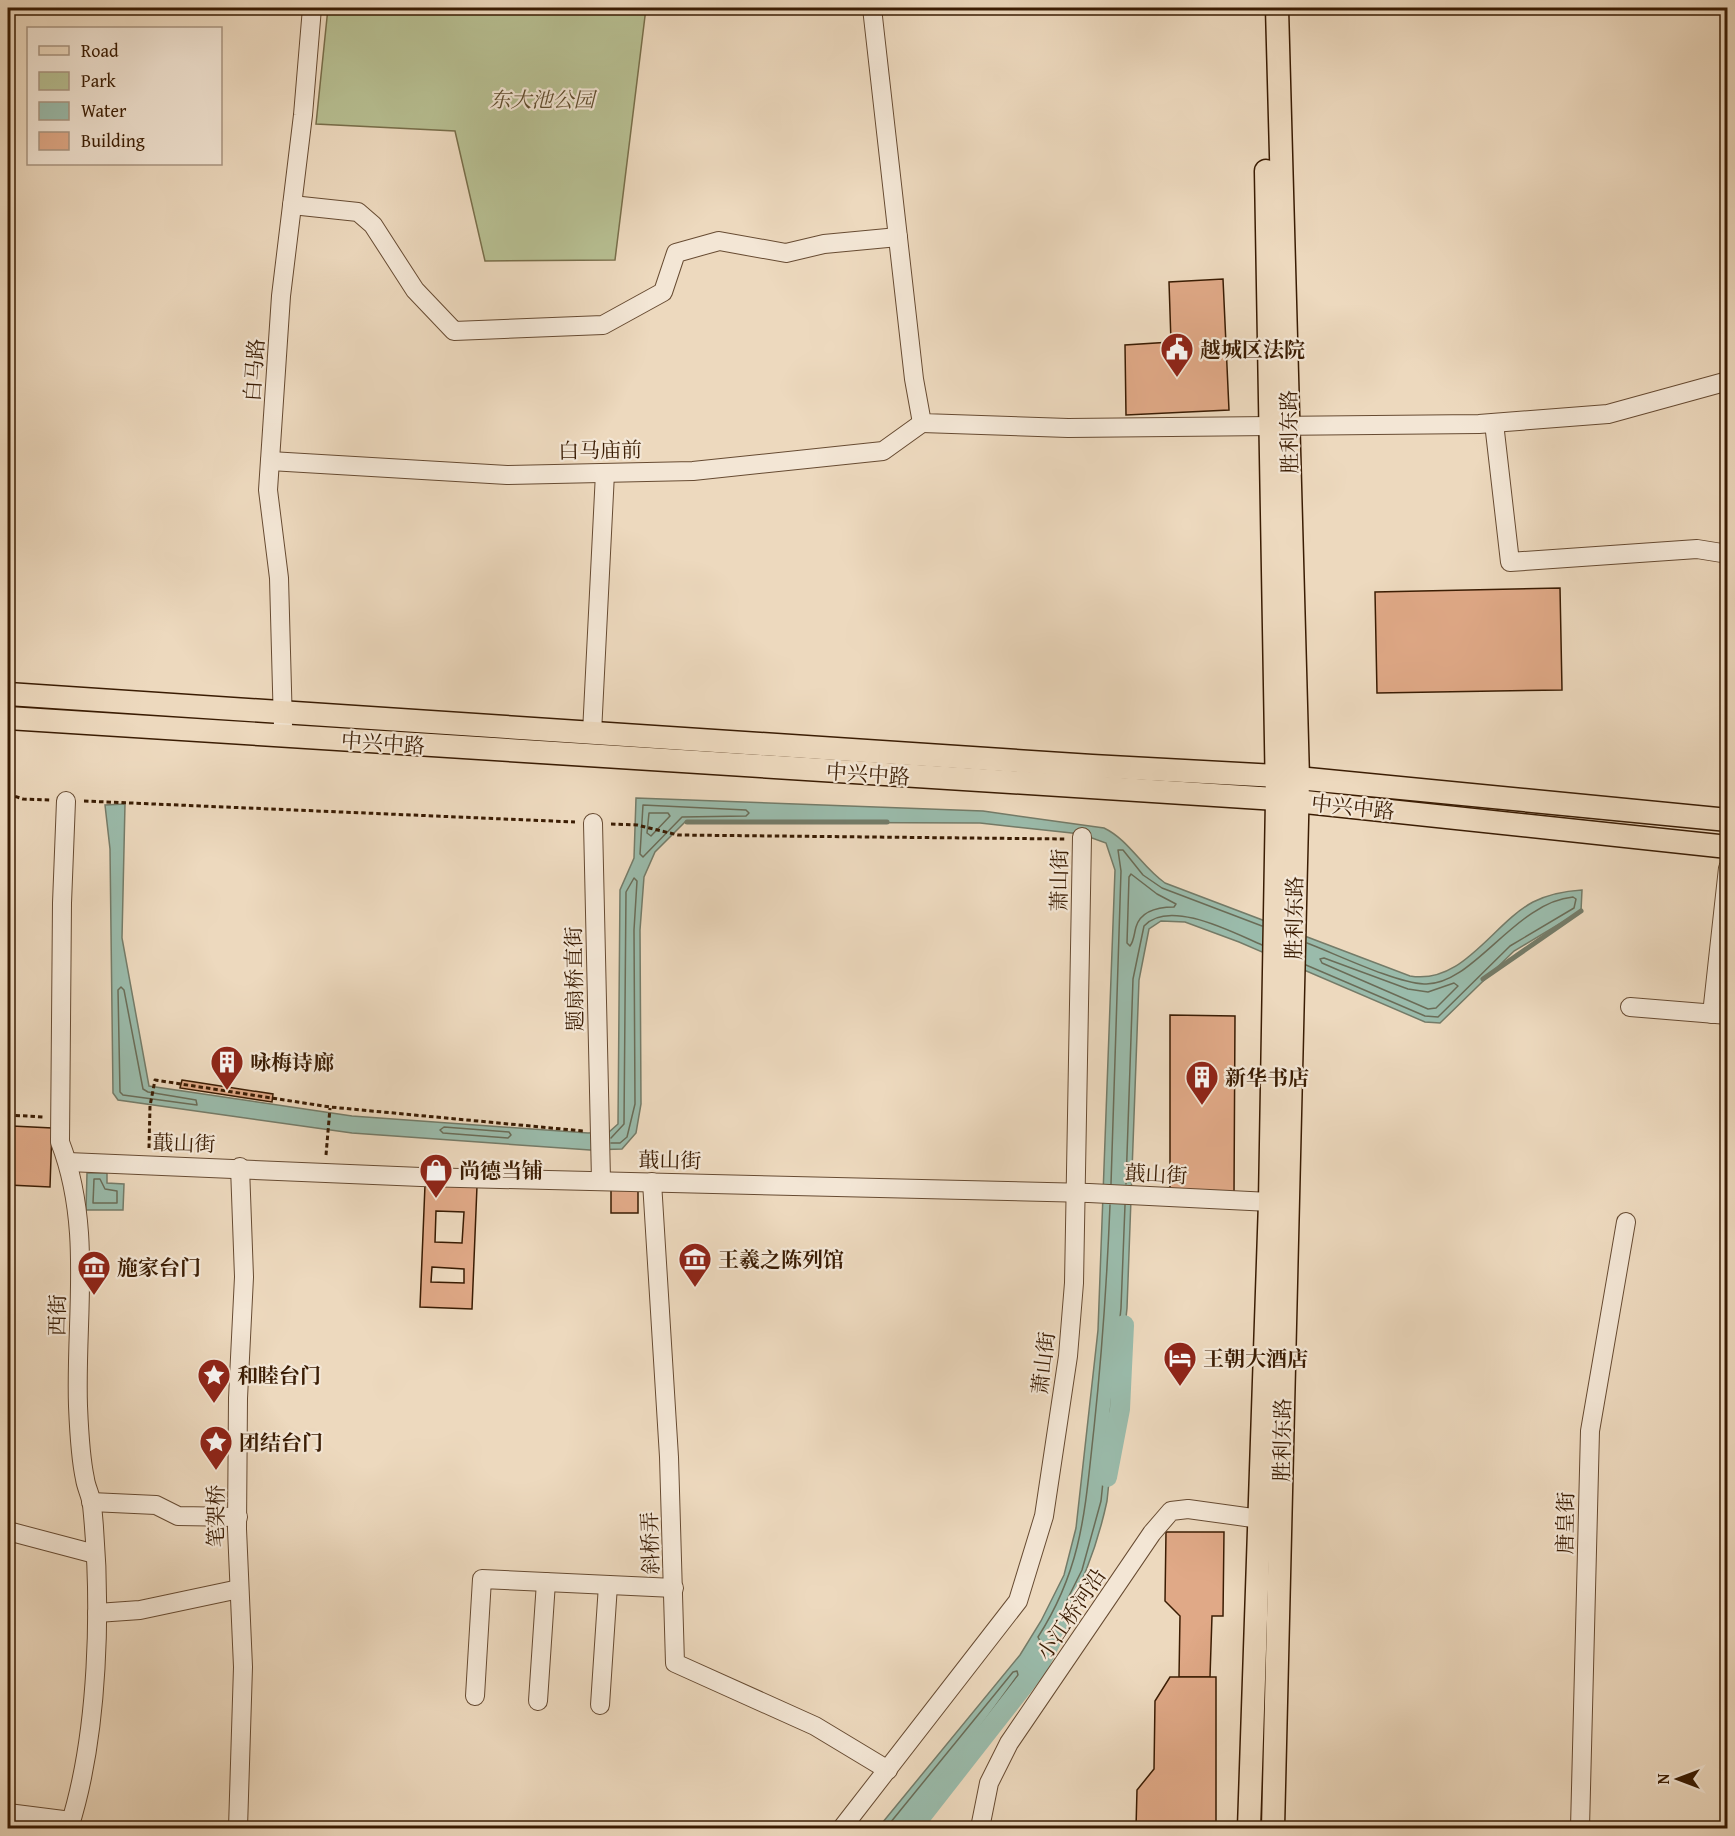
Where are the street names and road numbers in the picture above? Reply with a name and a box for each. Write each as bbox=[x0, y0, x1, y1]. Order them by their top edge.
street label: 白马路 bbox=[236, 337, 272, 403]
street label: 胜利东路 bbox=[1273, 390, 1305, 474]
street label: 白马庙前 bbox=[558, 434, 642, 466]
street label: 中兴中路 bbox=[340, 725, 426, 761]
street label: 中兴中路 bbox=[825, 756, 911, 792]
street label: 中兴中路 bbox=[1310, 787, 1396, 827]
street label: 萧山街 bbox=[1043, 848, 1075, 912]
street label: 胜利东路 bbox=[1278, 876, 1310, 960]
street label: 题扇桥直街 bbox=[558, 926, 590, 1032]
street label: 蕺山街 bbox=[152, 1126, 216, 1160]
street label: 蕺山街 bbox=[638, 1144, 702, 1176]
street label: 蕺山街 bbox=[1124, 1157, 1188, 1191]
street label: 西街 bbox=[41, 1294, 73, 1336]
street label: 萧山街 bbox=[1024, 1330, 1062, 1396]
street label: 胜利东路 bbox=[1266, 1398, 1298, 1482]
street label: 笔架桥 bbox=[200, 1485, 231, 1548]
street label: 唐皇街 bbox=[1549, 1491, 1581, 1555]
street label: 斜桥弄 bbox=[633, 1511, 667, 1575]
street label: 小江桥河沿 bbox=[1029, 1562, 1113, 1666]

